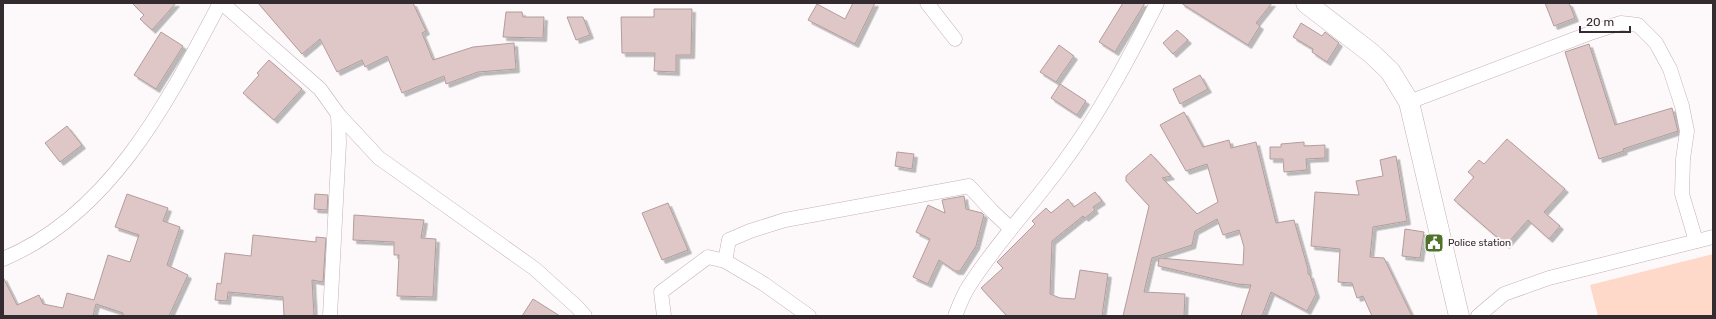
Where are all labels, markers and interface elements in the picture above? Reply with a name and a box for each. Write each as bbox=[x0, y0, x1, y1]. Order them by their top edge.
scale bar bbox=[1580, 8, 1630, 34]
text: 20 m bbox=[1586, 15, 1614, 29]
public building icon: Police station bbox=[1423, 232, 1445, 254]
place label: Police station bbox=[1448, 237, 1511, 249]

